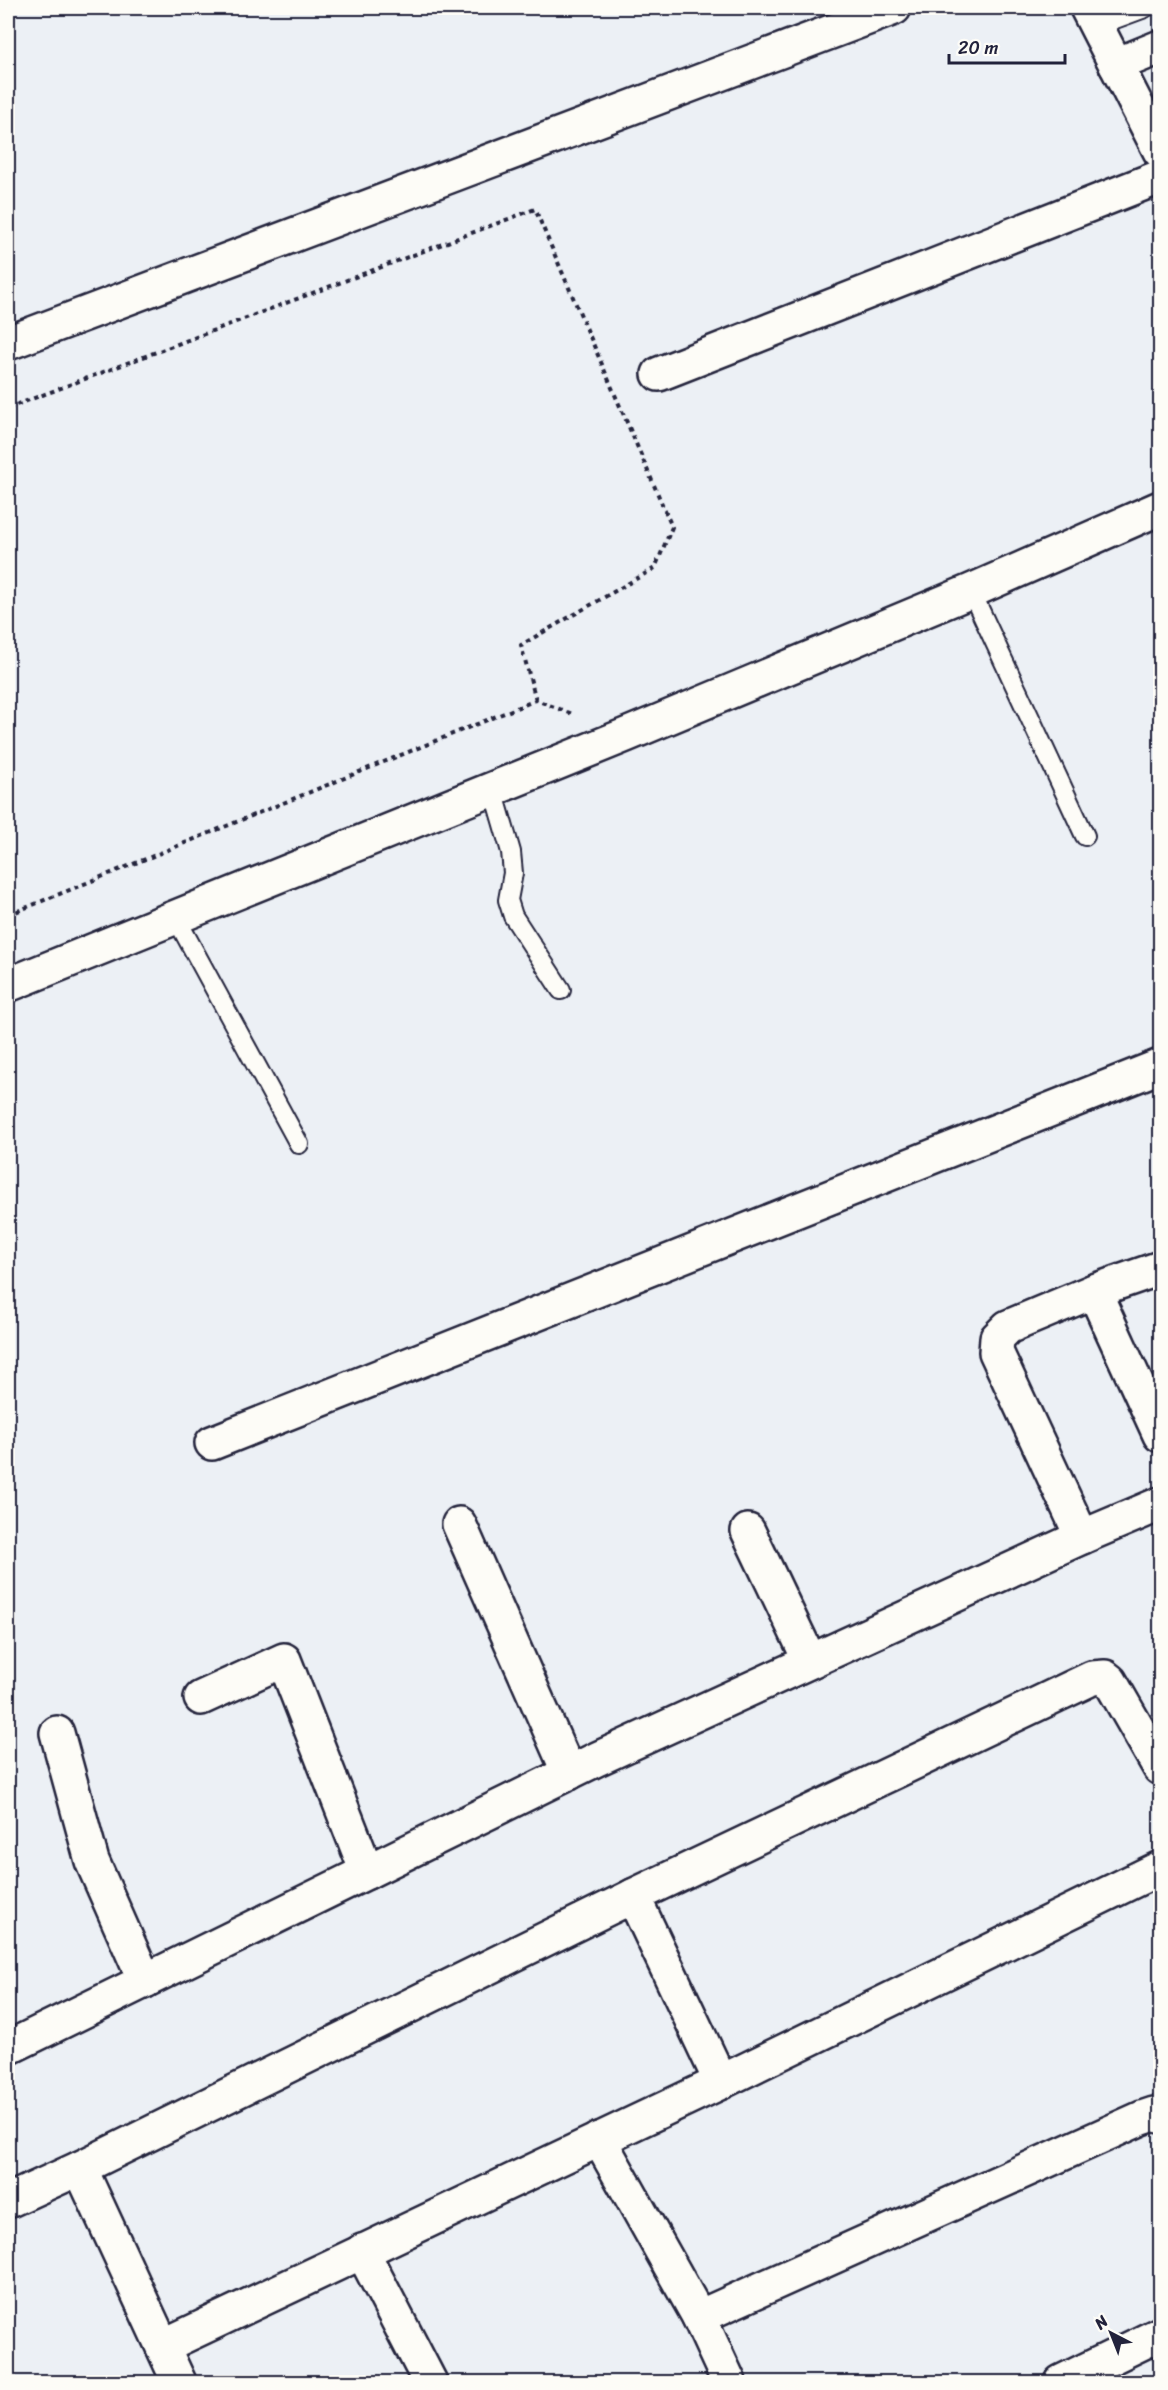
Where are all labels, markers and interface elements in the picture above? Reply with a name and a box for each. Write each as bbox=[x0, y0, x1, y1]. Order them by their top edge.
scale bar bbox=[949, 27, 1064, 65]
text: 20 m bbox=[958, 32, 998, 64]
north arrow bbox=[1081, 2303, 1141, 2363]
text: N bbox=[1087, 2307, 1116, 2337]

